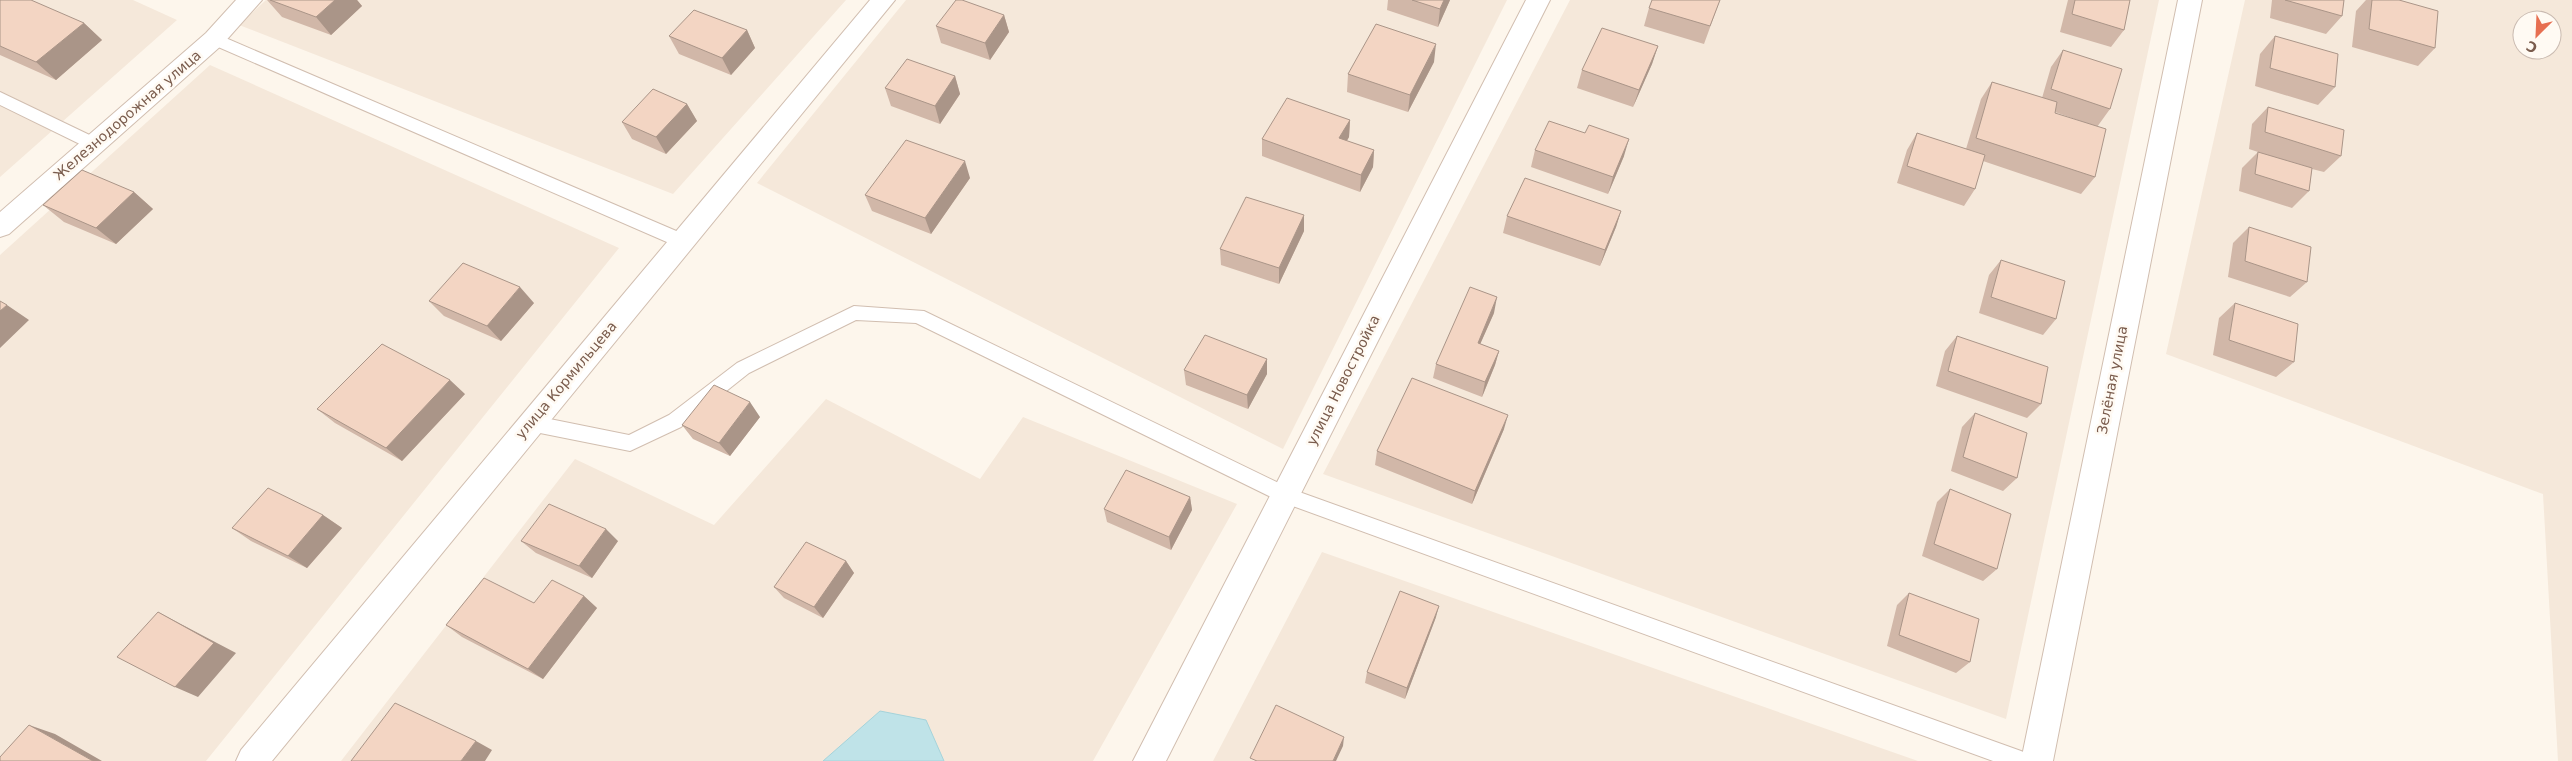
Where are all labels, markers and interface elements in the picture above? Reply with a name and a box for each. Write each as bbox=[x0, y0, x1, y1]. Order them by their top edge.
north arrow bbox=[2512, 10, 2562, 60]
text: С bbox=[2524, 37, 2540, 56]
street label: Железнодорожная улица bbox=[50, 47, 204, 183]
street label: улица Новостройка bbox=[1303, 312, 1383, 448]
street label: улица Кормильцева bbox=[512, 318, 620, 442]
street label: Зелёная улица bbox=[2094, 324, 2130, 436]

